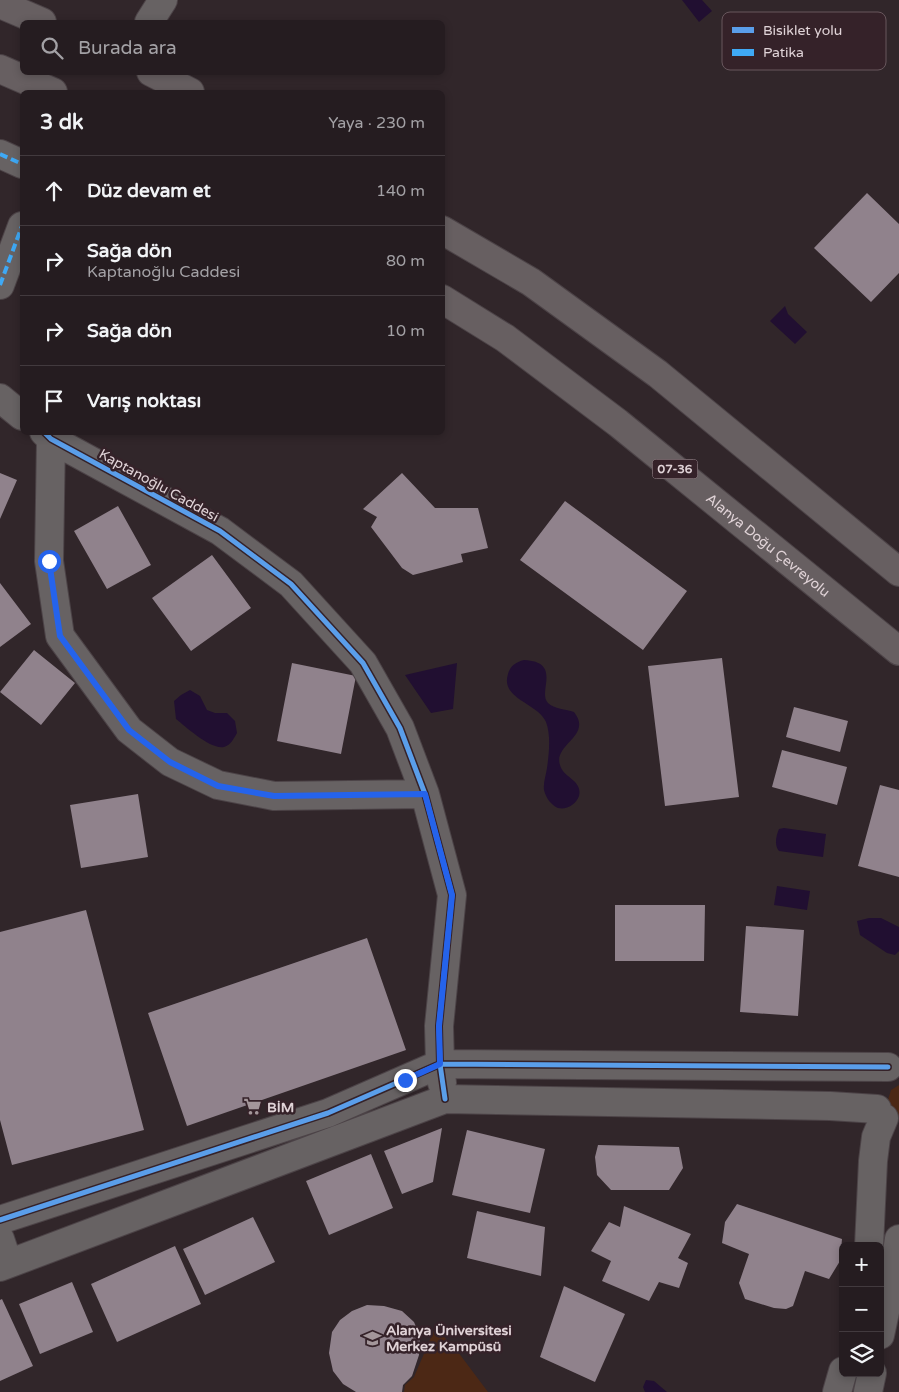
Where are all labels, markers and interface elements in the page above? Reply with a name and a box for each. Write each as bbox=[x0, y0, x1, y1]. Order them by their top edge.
legend bbox=[722, 12, 886, 70]
search box bbox=[20, 20, 445, 75]
text: Bisiklet yolu bbox=[763, 22, 842, 39]
icon: search bbox=[38, 34, 66, 62]
text: Burada ara bbox=[78, 37, 177, 59]
text: Patika bbox=[763, 44, 804, 61]
text: 3 dk bbox=[40, 110, 83, 135]
text: Yaya · 230 m bbox=[328, 113, 425, 133]
icon: ahead bbox=[40, 177, 68, 205]
text: Düz devam et bbox=[87, 180, 211, 202]
text: 140 m bbox=[376, 181, 425, 201]
text: Sağa dön bbox=[87, 240, 172, 262]
icon: right bbox=[40, 247, 68, 275]
text: 80 m bbox=[386, 251, 425, 271]
text: Kaptanoğlu Caddesi bbox=[87, 262, 240, 282]
icon: right bbox=[40, 317, 68, 345]
text: Sağa dön bbox=[87, 320, 172, 342]
text: 10 m bbox=[386, 321, 425, 341]
icon: arrive bbox=[40, 387, 68, 415]
text: Varış noktası bbox=[87, 390, 201, 412]
street label: Kaptanoğlu Caddesi bbox=[96, 445, 222, 525]
road number: 07-36 bbox=[652, 459, 698, 478]
street label: Alanya Doğu Çevreyolu bbox=[703, 490, 833, 601]
route start bbox=[38, 550, 61, 573]
route end bbox=[394, 1069, 417, 1092]
supermarket icon: BİM bbox=[243, 1097, 263, 1117]
place label: BİM bbox=[267, 1099, 294, 1116]
map controls bbox=[839, 1242, 884, 1377]
button: + bbox=[839, 1242, 884, 1287]
button: − bbox=[839, 1287, 884, 1332]
place label: Alanya Üniversitesi Merkez Kampüsü bbox=[386, 1322, 512, 1355]
school or university icon: Alanya Üniversitesi Merkez Kampüsü bbox=[362, 1328, 382, 1348]
button: layers bbox=[839, 1332, 884, 1377]

